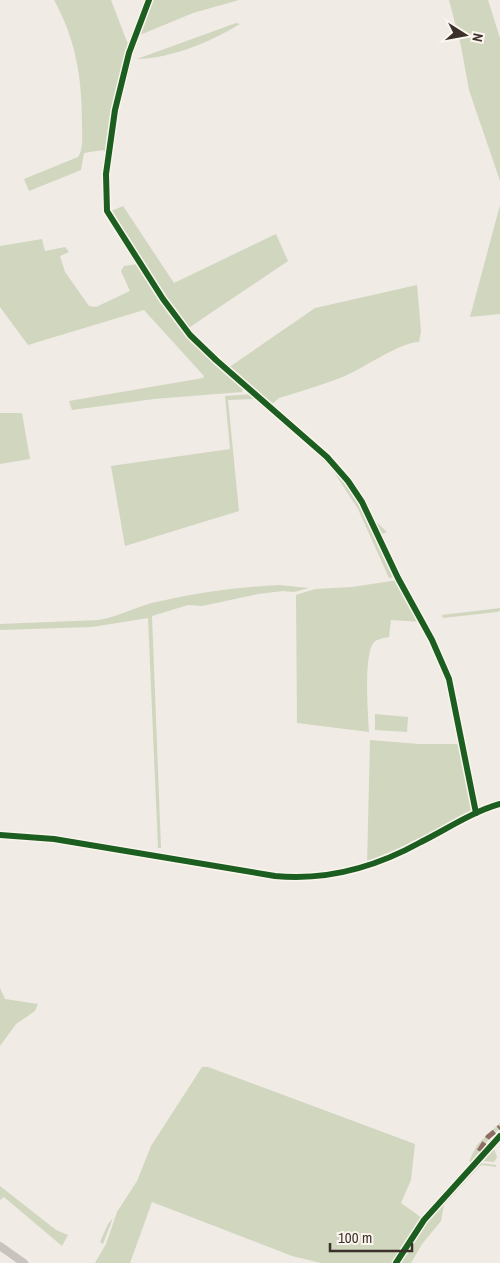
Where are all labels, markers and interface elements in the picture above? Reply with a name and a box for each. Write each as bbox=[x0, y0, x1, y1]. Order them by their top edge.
north arrow bbox=[440, 10, 490, 60]
text: N bbox=[468, 32, 487, 43]
scale bar bbox=[330, 1220, 412, 1252]
text: 100 m bbox=[338, 1227, 372, 1248]

